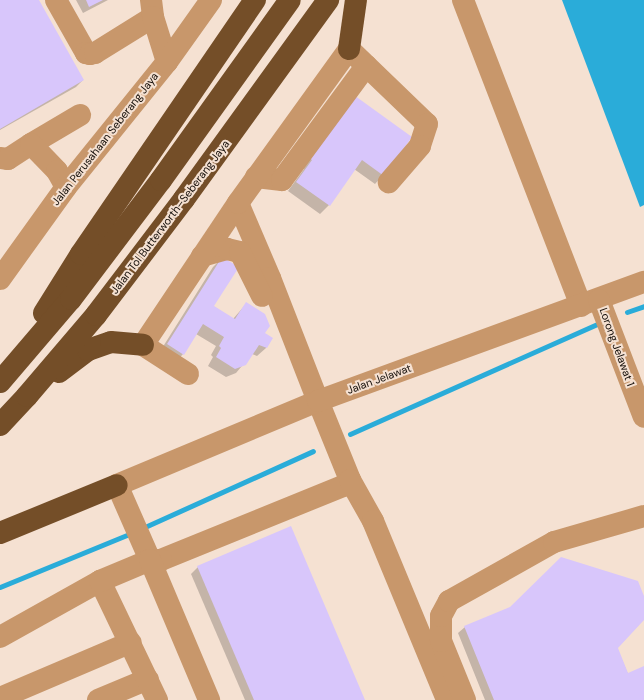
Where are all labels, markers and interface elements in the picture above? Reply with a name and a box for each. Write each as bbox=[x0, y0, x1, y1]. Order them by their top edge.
street label: Jalan Perusahaan Seberang Jaya bbox=[49, 70, 161, 208]
street label: Jalan Tol Butterworth–Seberang Jaya bbox=[108, 138, 232, 296]
street label: Lorong Jelawat 1 bbox=[597, 306, 637, 388]
street label: Jalan Jelawat bbox=[345, 361, 413, 397]

